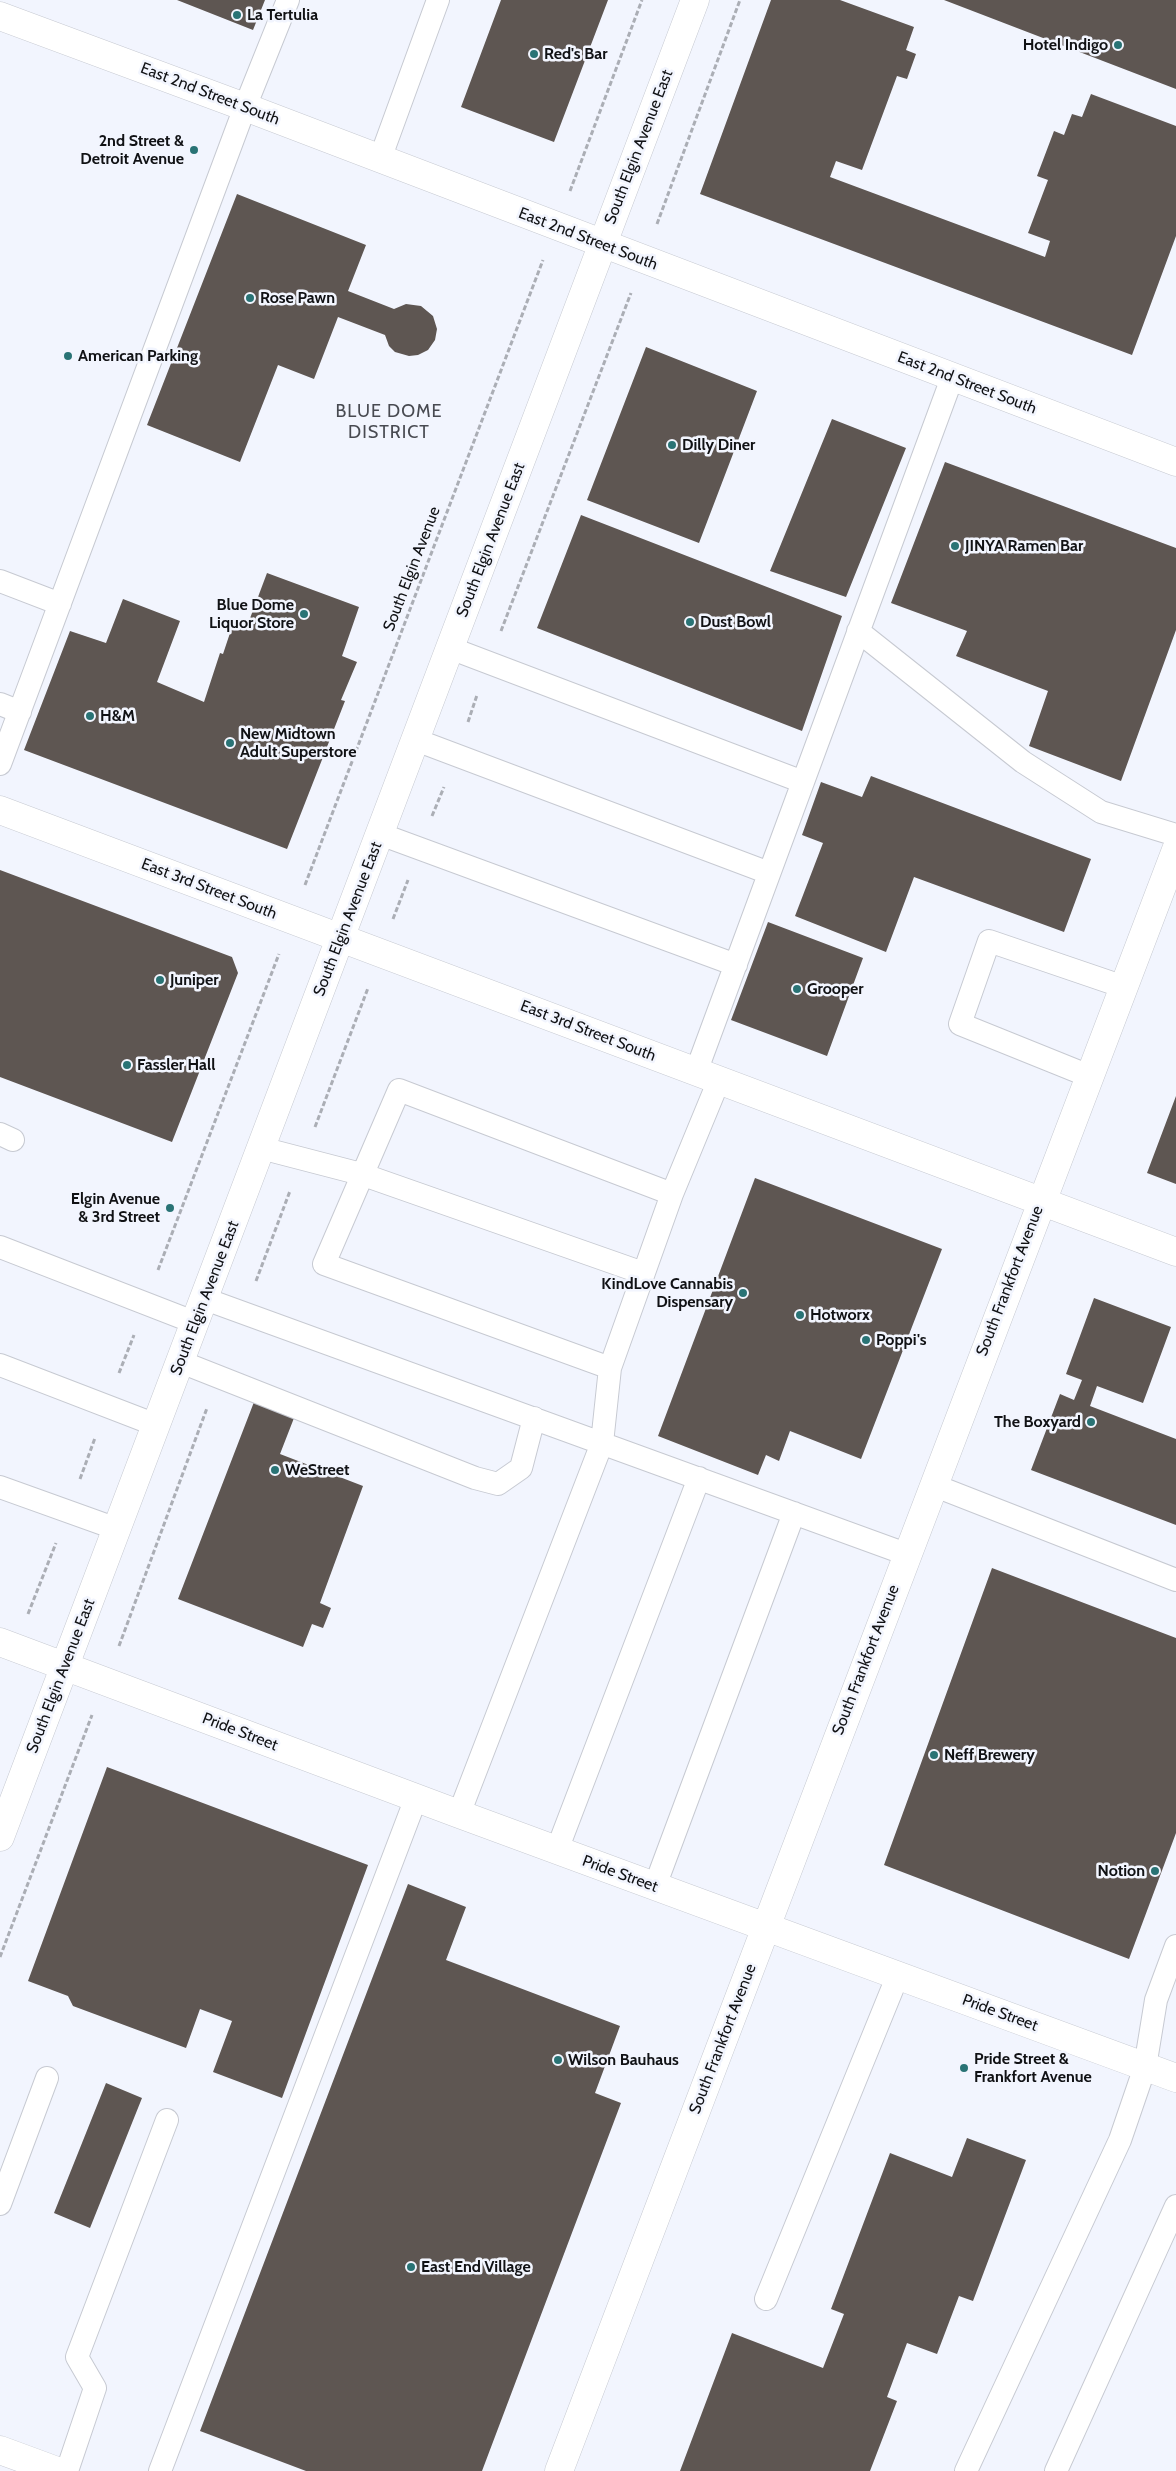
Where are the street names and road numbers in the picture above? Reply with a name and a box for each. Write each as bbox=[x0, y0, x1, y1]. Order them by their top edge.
street label: East 2nd Street South bbox=[138, 59, 282, 129]
street label: South Elgin Avenue East bbox=[601, 67, 677, 227]
street label: East 2nd Street South bbox=[516, 204, 660, 274]
street label: East 2nd Street South bbox=[895, 348, 1039, 418]
street label: South Elgin Avenue East bbox=[453, 460, 529, 620]
street label: South Elgin Avenue bbox=[379, 504, 445, 634]
street label: South Elgin Avenue East bbox=[310, 839, 386, 999]
street label: East 3rd Street South bbox=[139, 854, 279, 924]
street label: East 3rd Street South bbox=[518, 996, 658, 1066]
street label: South Frankfort Avenue bbox=[972, 1203, 1048, 1359]
street label: South Elgin Avenue East bbox=[167, 1218, 243, 1378]
street label: South Frankfort Avenue bbox=[828, 1582, 904, 1738]
street label: South Elgin Avenue East bbox=[23, 1596, 99, 1756]
street label: Pride Street bbox=[200, 1709, 280, 1755]
street label: Pride Street bbox=[579, 1851, 661, 1897]
street label: South Frankfort Avenue bbox=[685, 1961, 761, 2117]
street label: Pride Street bbox=[959, 1990, 1041, 2036]

